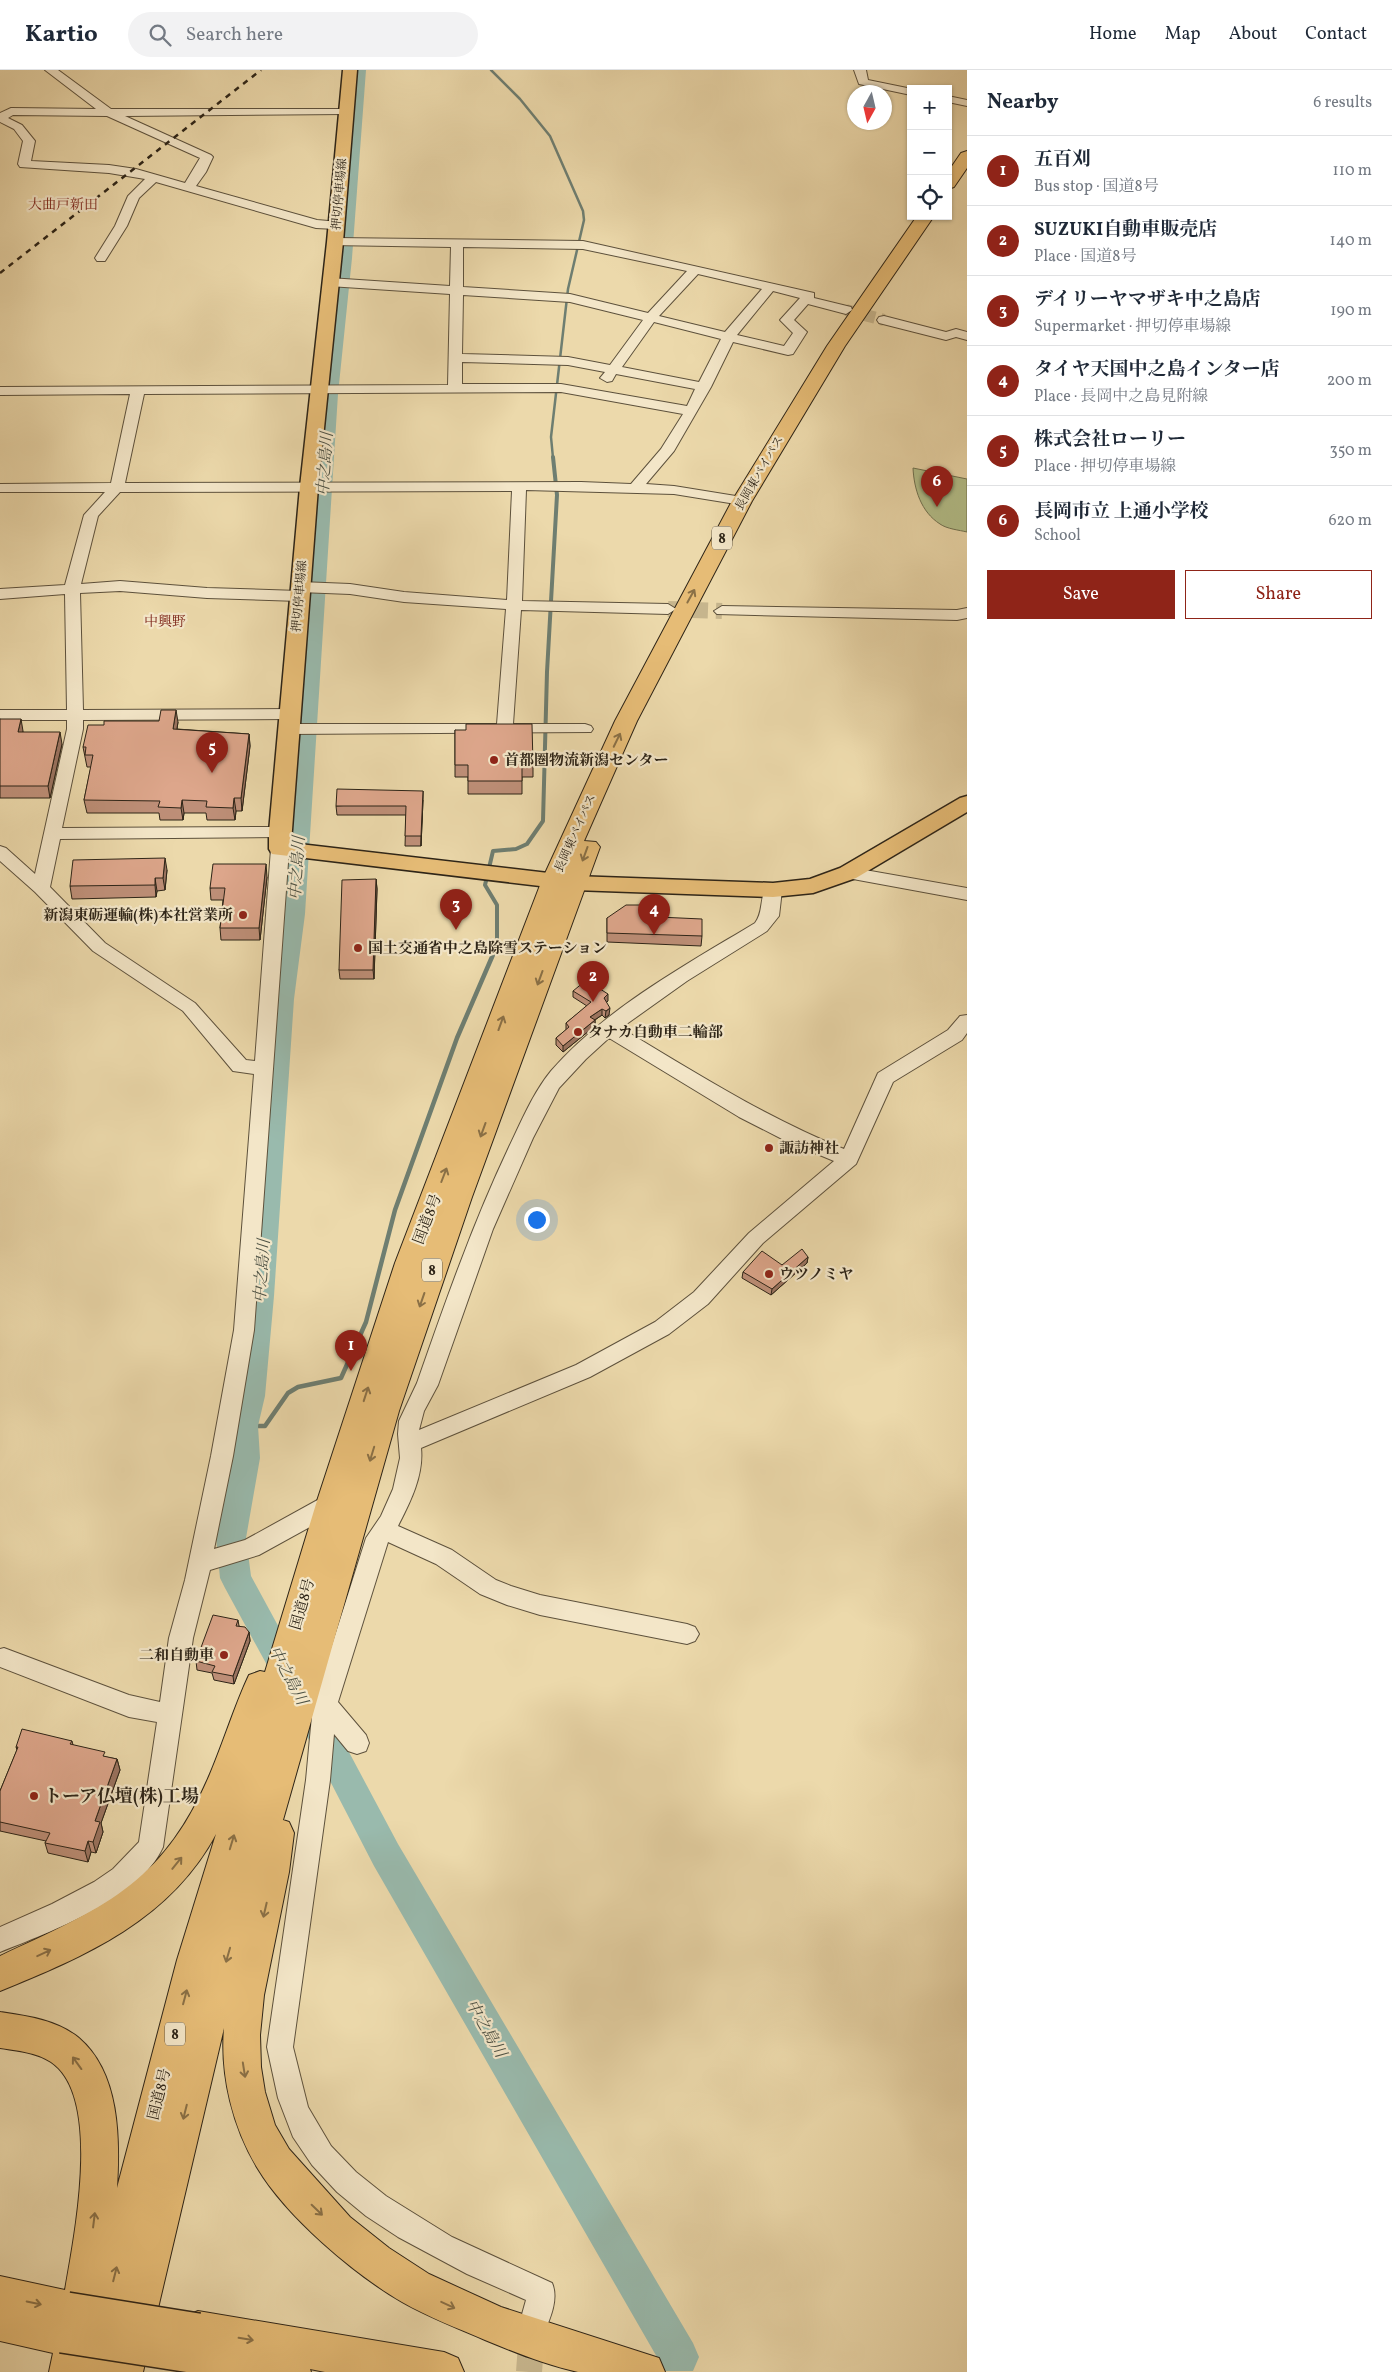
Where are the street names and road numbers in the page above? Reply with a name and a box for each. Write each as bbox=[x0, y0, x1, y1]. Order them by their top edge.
street label: 押切停車場線 bbox=[329, 158, 351, 231]
street label: 長岡東バイパス bbox=[732, 433, 788, 514]
road number: 8 bbox=[712, 526, 732, 549]
street label: 押切停車場線 bbox=[289, 560, 311, 633]
street label: 長岡東バイパス bbox=[552, 792, 600, 875]
street label: 国道8号 bbox=[409, 1191, 448, 1248]
road number: 8 bbox=[422, 1258, 442, 1282]
street label: 国道8号 bbox=[286, 1576, 321, 1633]
road number: 8 bbox=[165, 2022, 185, 2046]
street label: 国道8号 bbox=[144, 2066, 177, 2122]

